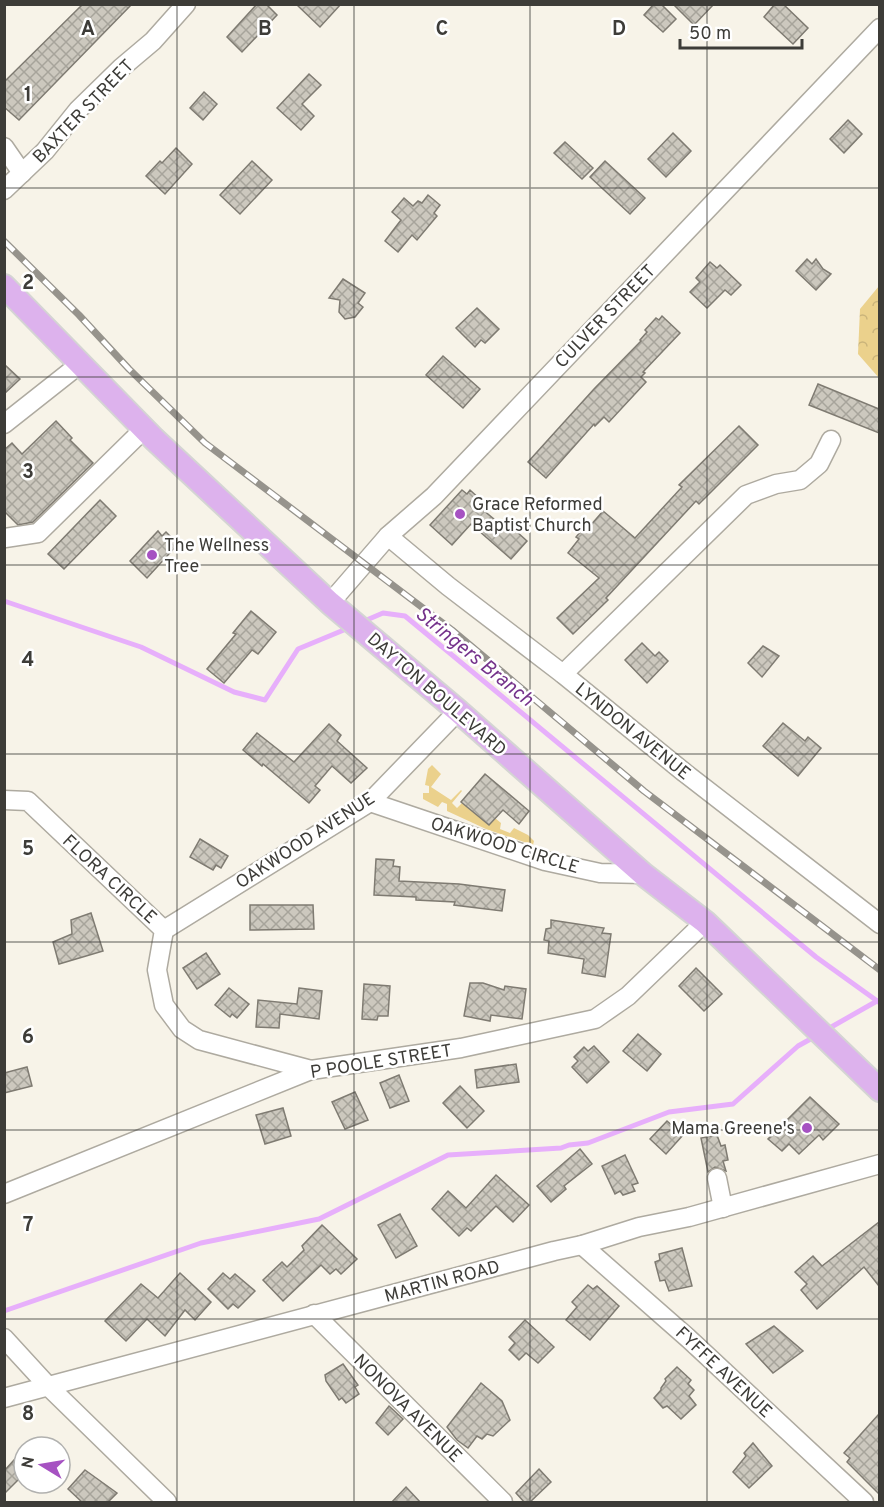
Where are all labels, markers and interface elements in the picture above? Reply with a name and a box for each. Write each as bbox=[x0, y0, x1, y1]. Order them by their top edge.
scale bar bbox=[680, 12, 802, 50]
text: A bbox=[81, 17, 95, 43]
text: B bbox=[258, 17, 272, 43]
text: C bbox=[436, 17, 448, 43]
text: D bbox=[612, 17, 626, 43]
text: 50 m bbox=[689, 23, 731, 46]
street label: BAXTER STREET bbox=[29, 55, 140, 169]
text: 1 bbox=[24, 83, 32, 109]
street label: CULVER STREET bbox=[551, 260, 661, 374]
text: 2 bbox=[22, 271, 34, 297]
text: 3 bbox=[22, 460, 34, 486]
place label: Grace Reformed Baptist Church bbox=[472, 494, 603, 538]
marker: Grace Reformed Baptist Church bbox=[453, 507, 467, 521]
place label: The Wellness Tree bbox=[164, 535, 269, 579]
marker: The Wellness Tree bbox=[145, 548, 159, 562]
water label: Stringers Branch bbox=[409, 602, 538, 713]
street label: DAYTON BOULEVARD bbox=[362, 628, 510, 762]
text: 4 bbox=[22, 648, 34, 674]
street label: LYNDON AVENUE bbox=[569, 678, 695, 786]
street label: OAKWOOD AVENUE bbox=[232, 788, 380, 895]
street label: OAKWOOD CIRCLE bbox=[427, 813, 582, 880]
street label: FLORA CIRCLE bbox=[57, 830, 161, 930]
text: 5 bbox=[22, 837, 34, 863]
text: 6 bbox=[22, 1025, 34, 1051]
street label: P POOLE STREET bbox=[309, 1040, 454, 1085]
place label: Mama Greene's bbox=[671, 1118, 795, 1141]
marker: Mama Greene's bbox=[800, 1121, 814, 1135]
text: 7 bbox=[23, 1213, 33, 1239]
street label: MARTIN ROAD bbox=[382, 1256, 503, 1309]
street label: FYFFE AVENUE bbox=[670, 1322, 776, 1424]
street label: NONOVA AVENUE bbox=[348, 1350, 466, 1468]
text: 8 bbox=[22, 1402, 34, 1428]
north arrow bbox=[12, 1435, 72, 1495]
text: N bbox=[18, 1455, 40, 1470]

